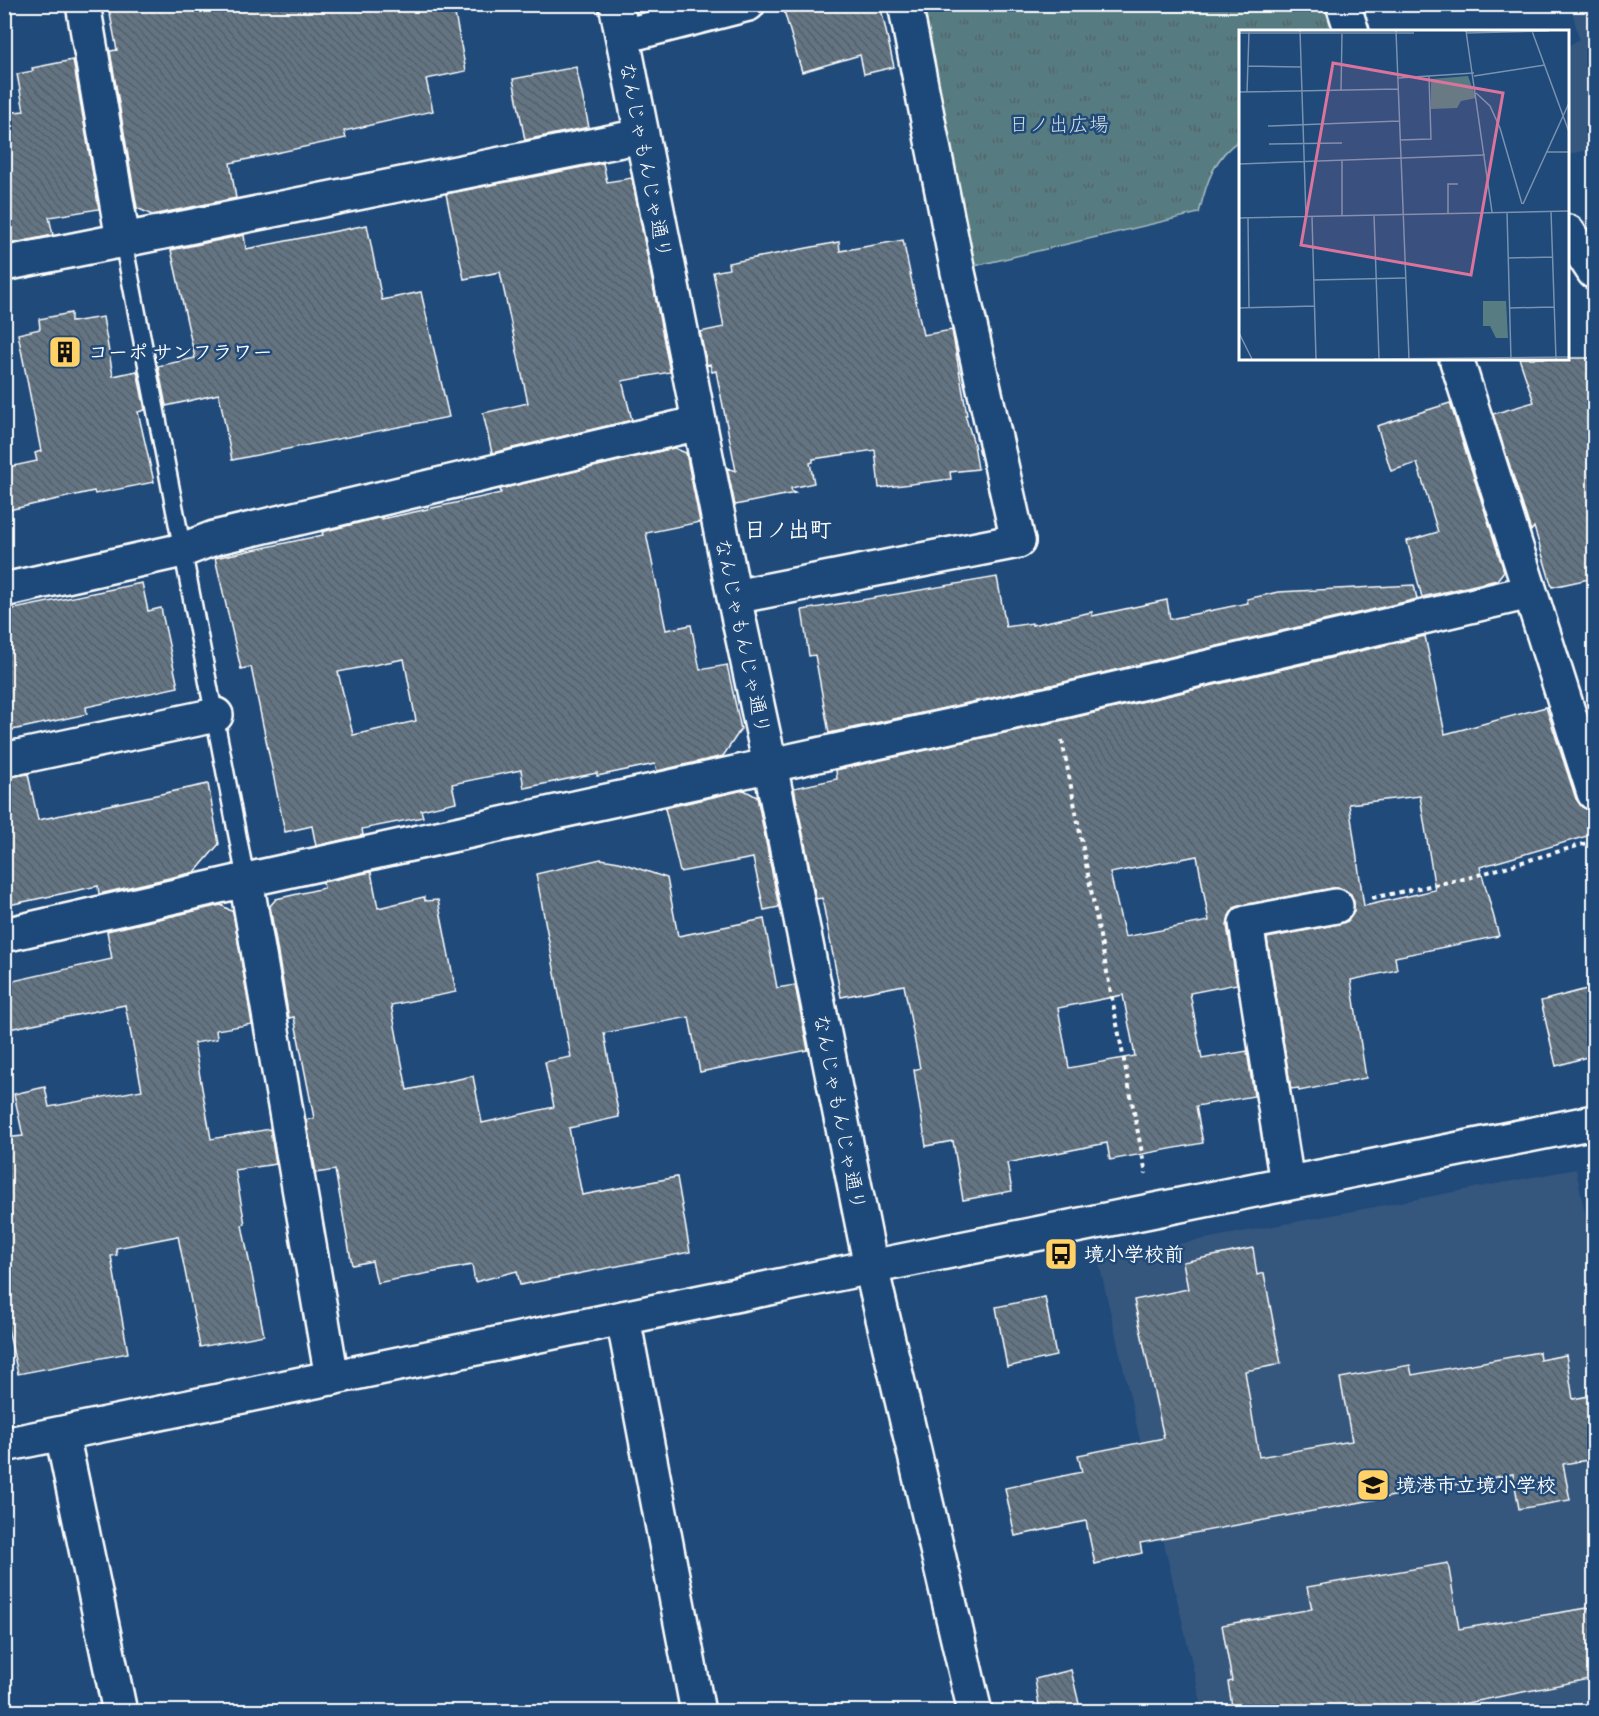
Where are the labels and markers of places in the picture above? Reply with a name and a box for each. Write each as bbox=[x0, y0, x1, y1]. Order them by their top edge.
building icon: コーポ サンフラワー bbox=[47, 334, 83, 370]
place label: コーポ サンフラワー bbox=[88, 340, 273, 364]
bus stop icon: 境小学校前 bbox=[1043, 1236, 1079, 1272]
place label: 境小学校前 bbox=[1084, 1242, 1184, 1266]
school or university icon: 境港市立境小学校 bbox=[1355, 1467, 1391, 1503]
place label: 境港市立境小学校 bbox=[1396, 1473, 1556, 1497]

